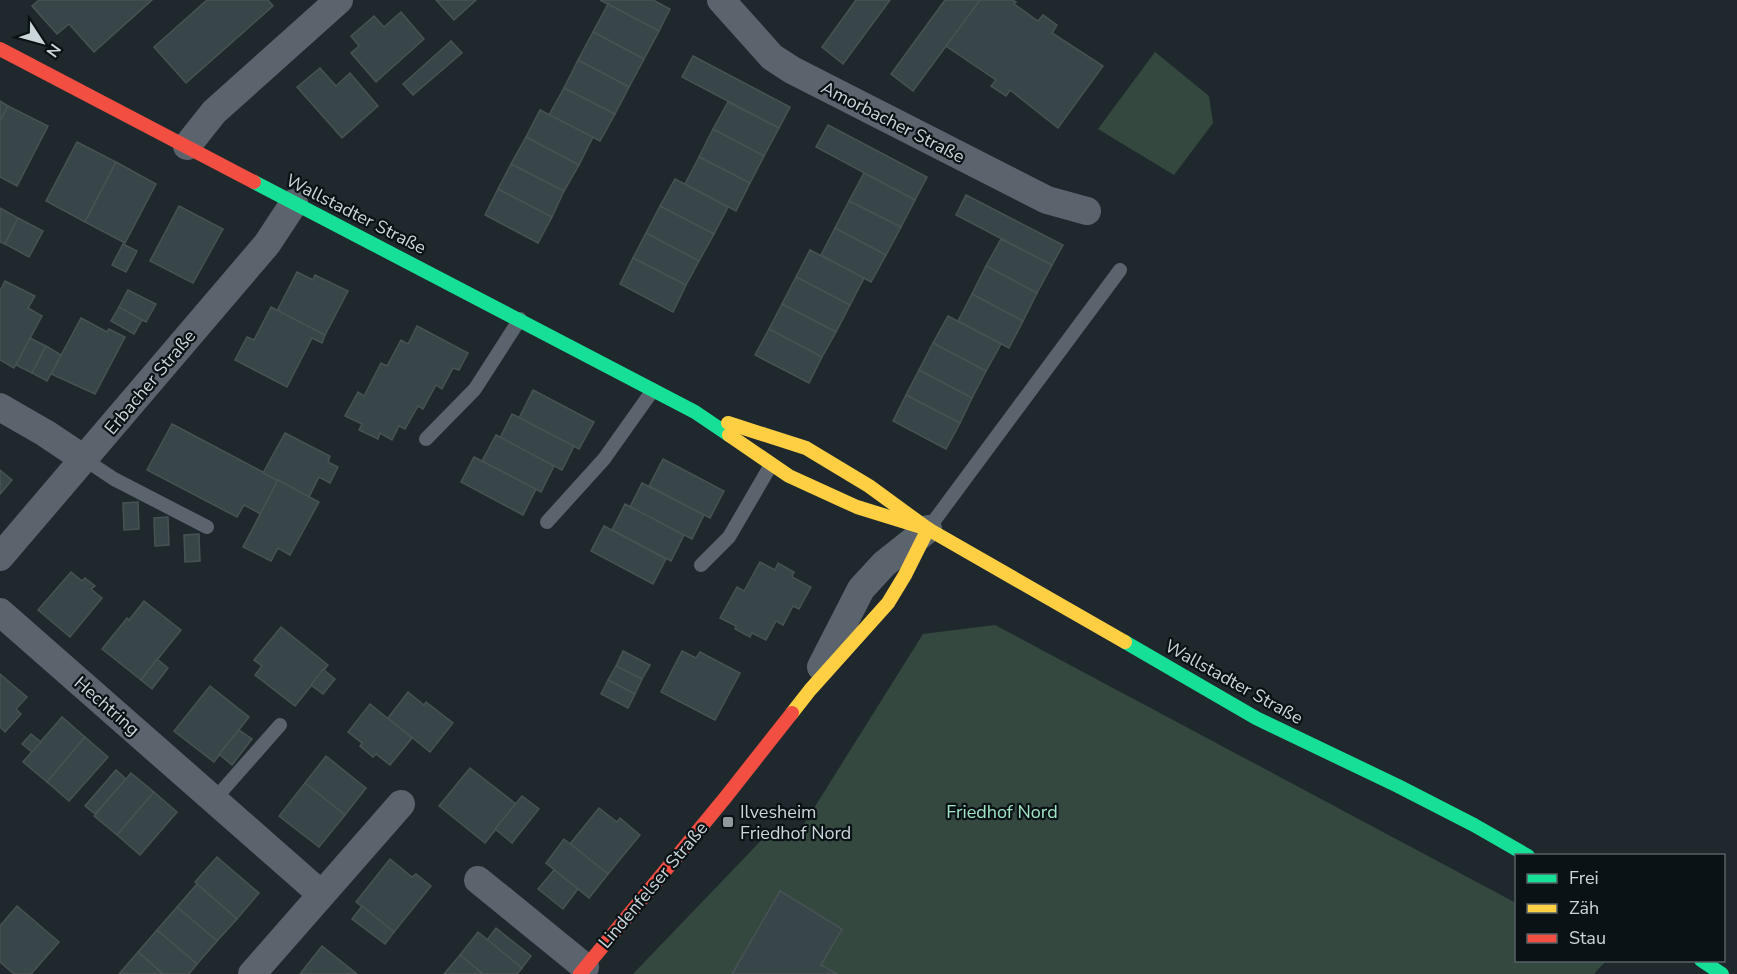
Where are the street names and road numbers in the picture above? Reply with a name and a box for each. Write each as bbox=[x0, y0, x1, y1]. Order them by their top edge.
street label: Amorbacher Straße bbox=[817, 75, 969, 169]
street label: Wallstadter Straße bbox=[282, 168, 430, 260]
street label: Erbacher Straße bbox=[99, 324, 201, 440]
street label: Wallstadter Straße bbox=[1161, 634, 1307, 730]
street label: Hechtring bbox=[69, 671, 145, 741]
street label: Lindenfelser Straße bbox=[593, 817, 713, 953]

